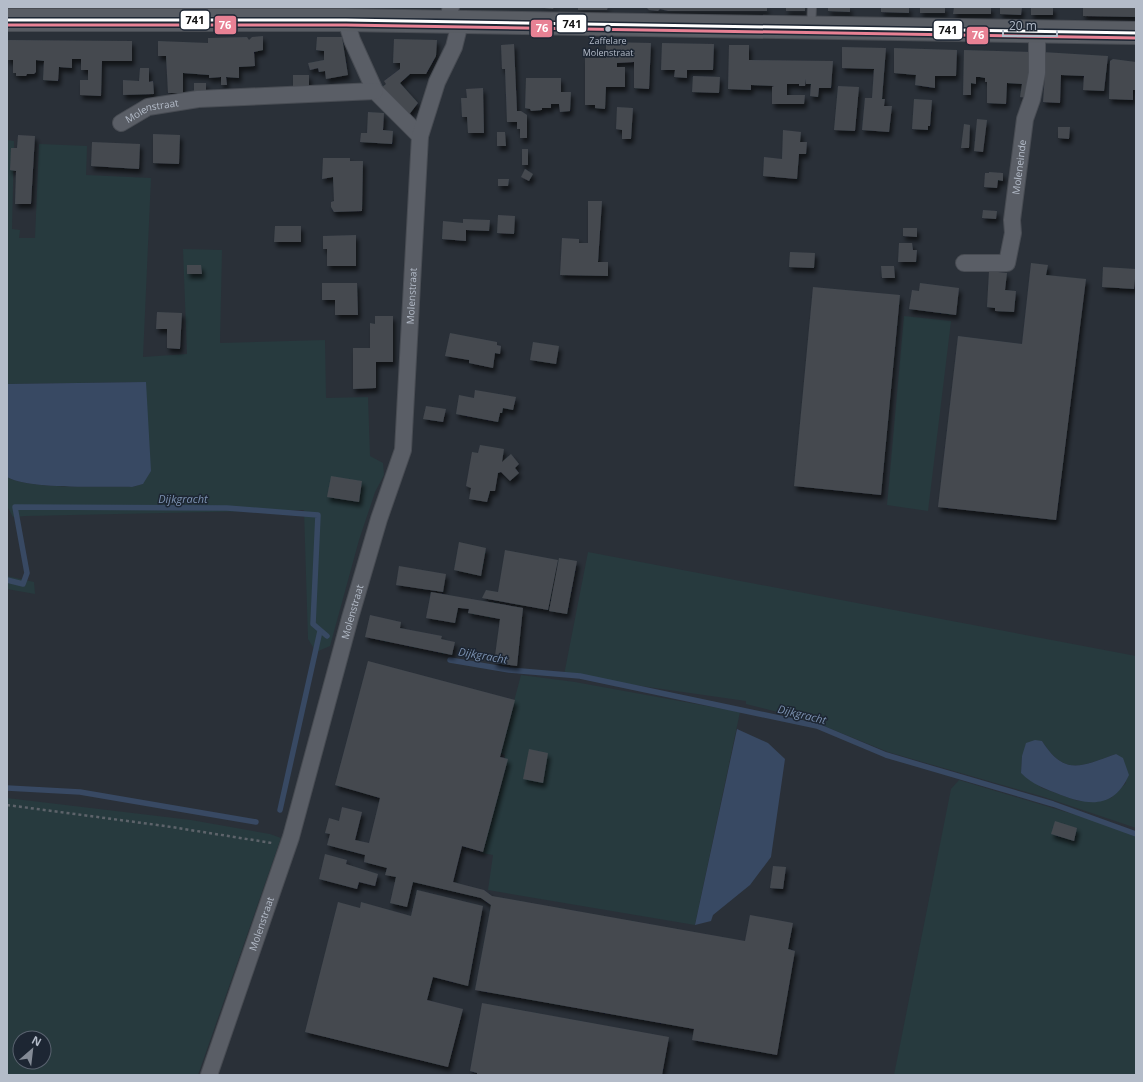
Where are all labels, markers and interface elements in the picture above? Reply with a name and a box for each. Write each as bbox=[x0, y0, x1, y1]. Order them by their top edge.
line badge: 741 bbox=[180, 10, 210, 30]
text: 741 bbox=[186, 12, 204, 27]
scale bar bbox=[1003, 12, 1057, 38]
line badge: 741 bbox=[556, 14, 587, 33]
line badge: 76 bbox=[214, 15, 237, 35]
text: 741 bbox=[563, 16, 581, 31]
text: 76 bbox=[219, 17, 231, 32]
text: 20 m bbox=[1009, 17, 1037, 34]
line badge: 76 bbox=[530, 19, 553, 38]
text: 76 bbox=[536, 20, 548, 35]
line badge: 741 bbox=[933, 20, 963, 40]
text: 741 bbox=[939, 22, 957, 37]
marker: Zaffelare Molenstraat bbox=[603, 24, 613, 34]
line badge: 76 bbox=[966, 26, 989, 45]
text: 76 bbox=[972, 27, 984, 42]
place label: Zaffelare Molenstraat bbox=[583, 34, 633, 59]
street label: Molenstraat bbox=[122, 95, 180, 126]
street label: Moleneinde bbox=[1008, 138, 1029, 195]
street label: Molenstraat bbox=[403, 267, 420, 325]
water label: Dijkgracht bbox=[158, 491, 208, 506]
street label: Molenstraat bbox=[338, 582, 367, 641]
water label: Dijkgracht bbox=[457, 643, 509, 667]
water label: Dijkgracht bbox=[776, 701, 828, 727]
street label: Molenstraat bbox=[245, 894, 277, 953]
north arrow bbox=[12, 1030, 52, 1070]
text: N bbox=[29, 1032, 44, 1049]

